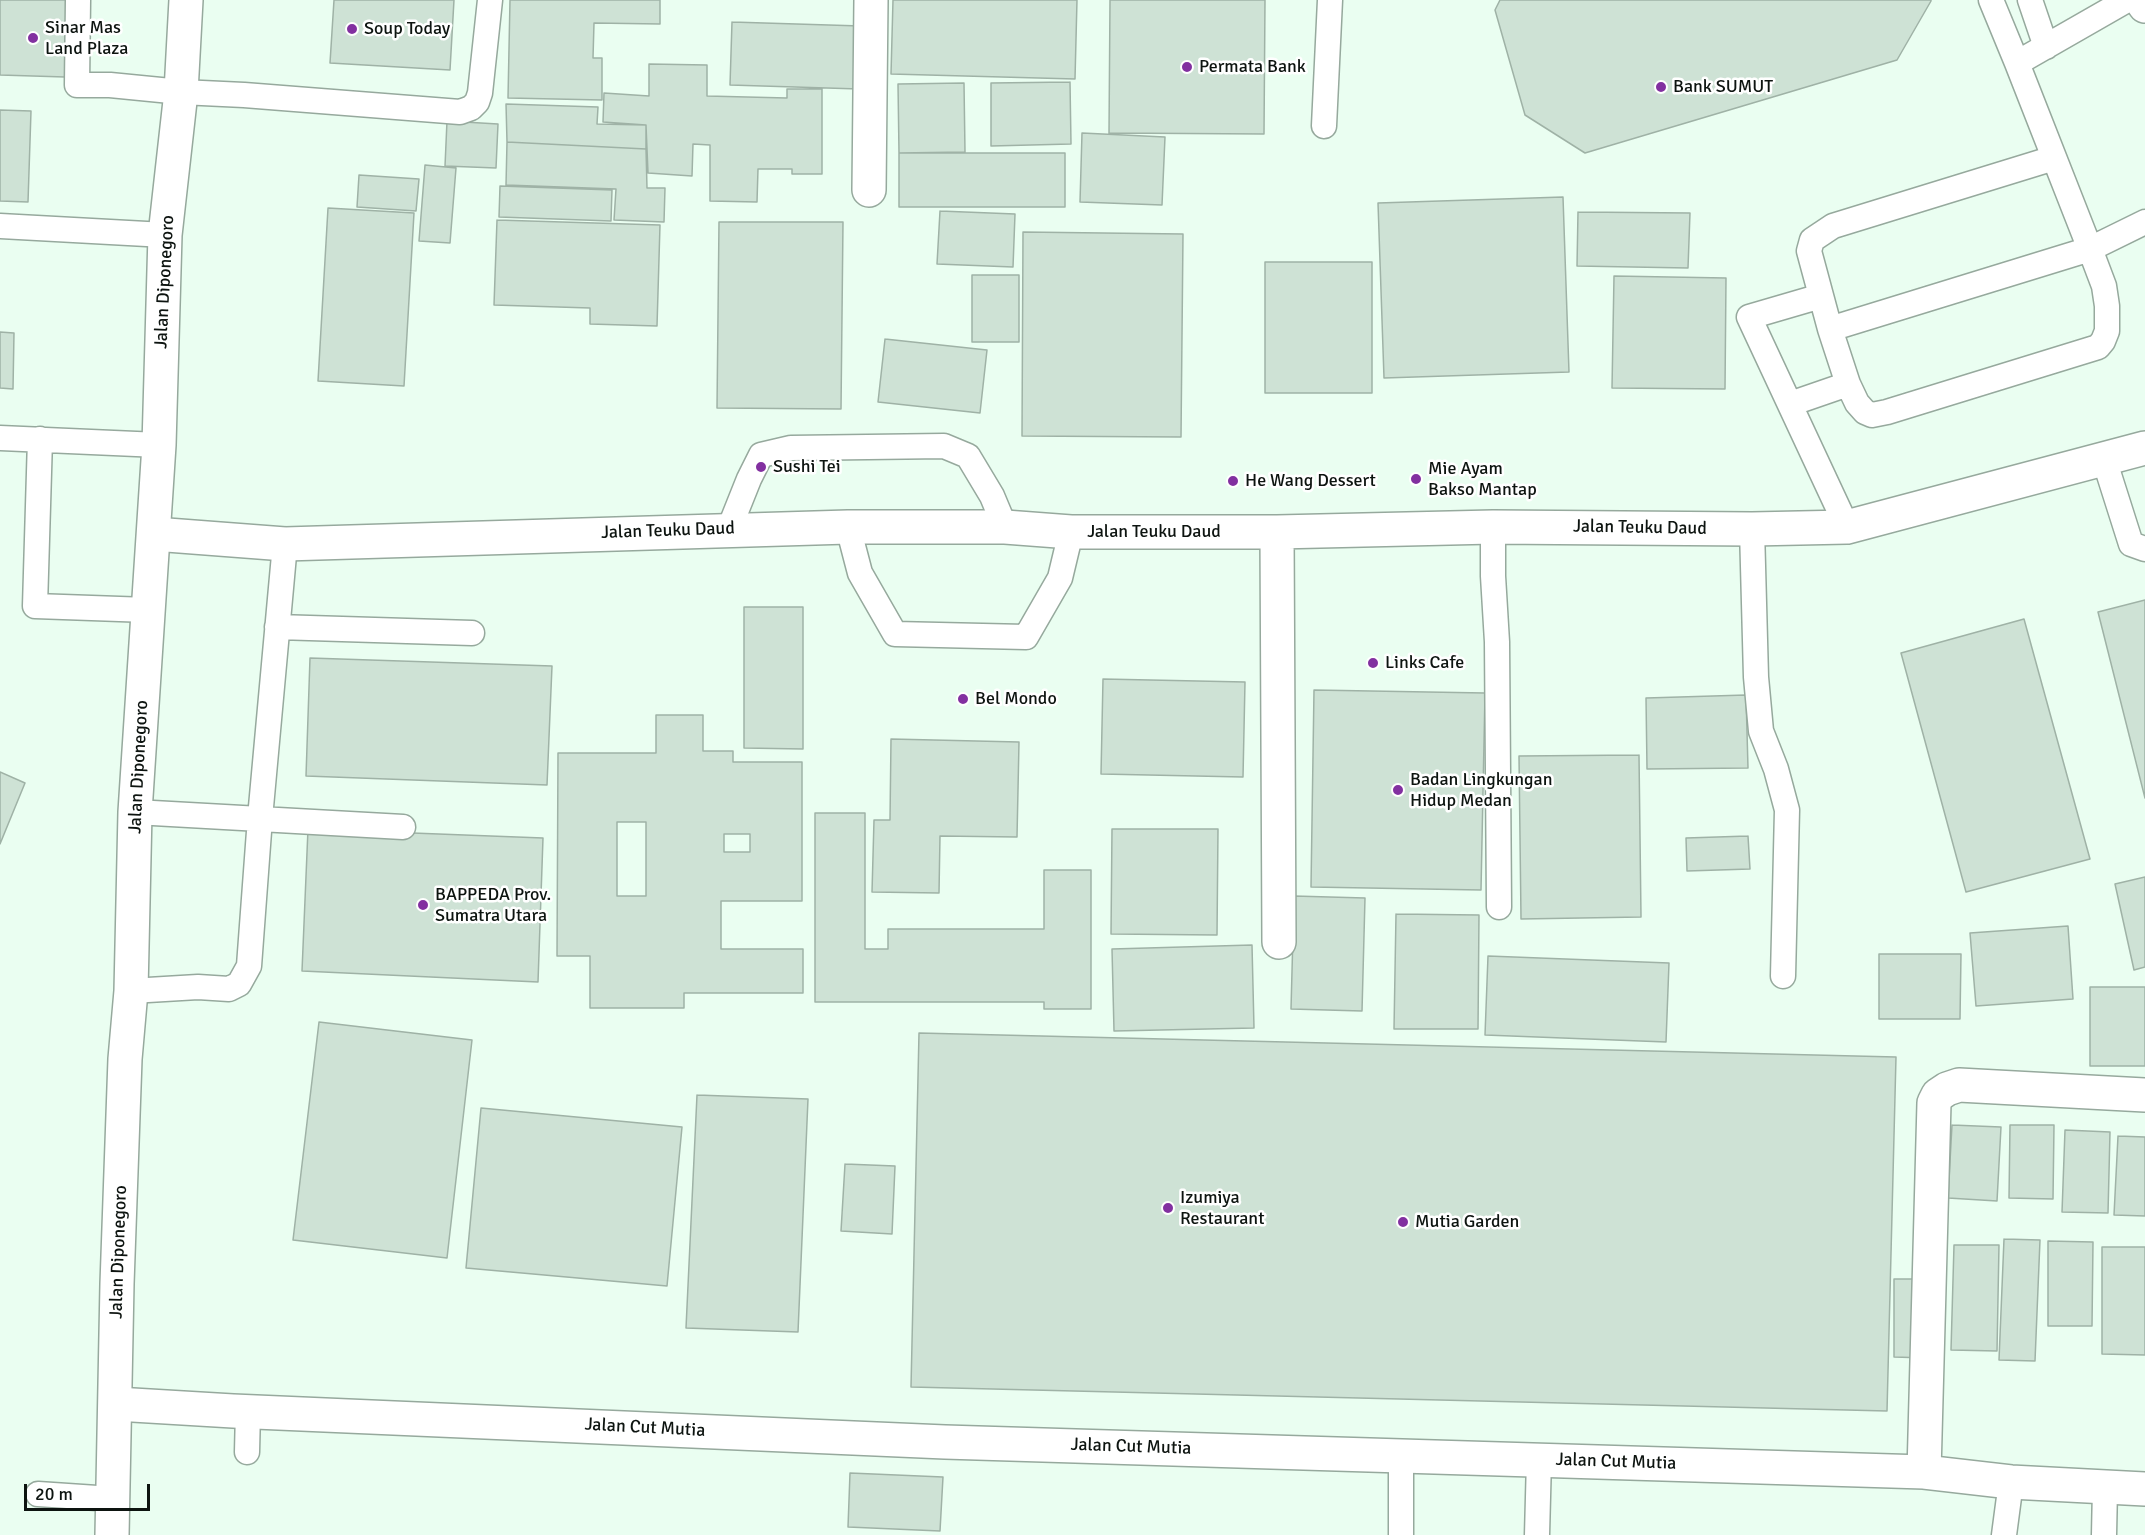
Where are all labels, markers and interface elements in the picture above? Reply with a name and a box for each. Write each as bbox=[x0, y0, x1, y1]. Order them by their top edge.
place label: Sinar Mas Land Plaza bbox=[45, 17, 128, 60]
place label: Soup Today bbox=[364, 18, 450, 40]
marker: Soup Today bbox=[345, 22, 359, 36]
marker: Sinar Mas Land Plaza bbox=[26, 31, 40, 45]
place label: Permata Bank bbox=[1199, 56, 1306, 78]
marker: Permata Bank bbox=[1180, 60, 1194, 74]
place label: Bank SUMUT bbox=[1673, 76, 1773, 98]
marker: Bank SUMUT bbox=[1654, 80, 1668, 94]
street label: Jalan Diponegoro bbox=[151, 215, 179, 349]
place label: Sushi Tei bbox=[773, 456, 841, 478]
place label: Mie Ayam Bakso Mantap bbox=[1428, 458, 1537, 500]
marker: Sushi Tei bbox=[754, 460, 768, 474]
place label: He Wang Dessert bbox=[1245, 470, 1376, 492]
marker: Mie Ayam Bakso Mantap bbox=[1409, 472, 1423, 486]
marker: He Wang Dessert bbox=[1226, 474, 1240, 488]
street label: Jalan Teuku Daud bbox=[1573, 516, 1707, 540]
street label: Jalan Teuku Daud bbox=[601, 518, 735, 544]
street label: Jalan Teuku Daud bbox=[1087, 521, 1221, 543]
place label: Links Cafe bbox=[1385, 652, 1464, 674]
marker: Links Cafe bbox=[1366, 656, 1380, 670]
place label: Bel Mondo bbox=[975, 688, 1057, 710]
marker: Bel Mondo bbox=[956, 692, 970, 706]
street label: Jalan Diponegoro bbox=[125, 700, 153, 834]
place label: Badan Lingkungan Hidup Medan bbox=[1410, 769, 1552, 812]
marker: Badan Lingkungan Hidup Medan bbox=[1391, 783, 1405, 797]
place label: BAPPEDA Prov. Sumatra Utara bbox=[435, 884, 551, 926]
marker: BAPPEDA Prov. Sumatra Utara bbox=[416, 898, 430, 912]
street label: Jalan Diponegoro bbox=[106, 1185, 132, 1319]
place label: Izumiya Restaurant bbox=[1180, 1187, 1264, 1230]
marker: Izumiya Restaurant bbox=[1161, 1201, 1175, 1215]
place label: Mutia Garden bbox=[1415, 1211, 1519, 1233]
marker: Mutia Garden bbox=[1396, 1215, 1410, 1229]
street label: Jalan Cut Mutia bbox=[584, 1414, 706, 1442]
street label: Jalan Cut Mutia bbox=[1070, 1434, 1192, 1460]
street label: Jalan Cut Mutia bbox=[1555, 1449, 1677, 1475]
scale bar bbox=[27, 1472, 153, 1510]
text: 20 m bbox=[35, 1483, 73, 1505]

